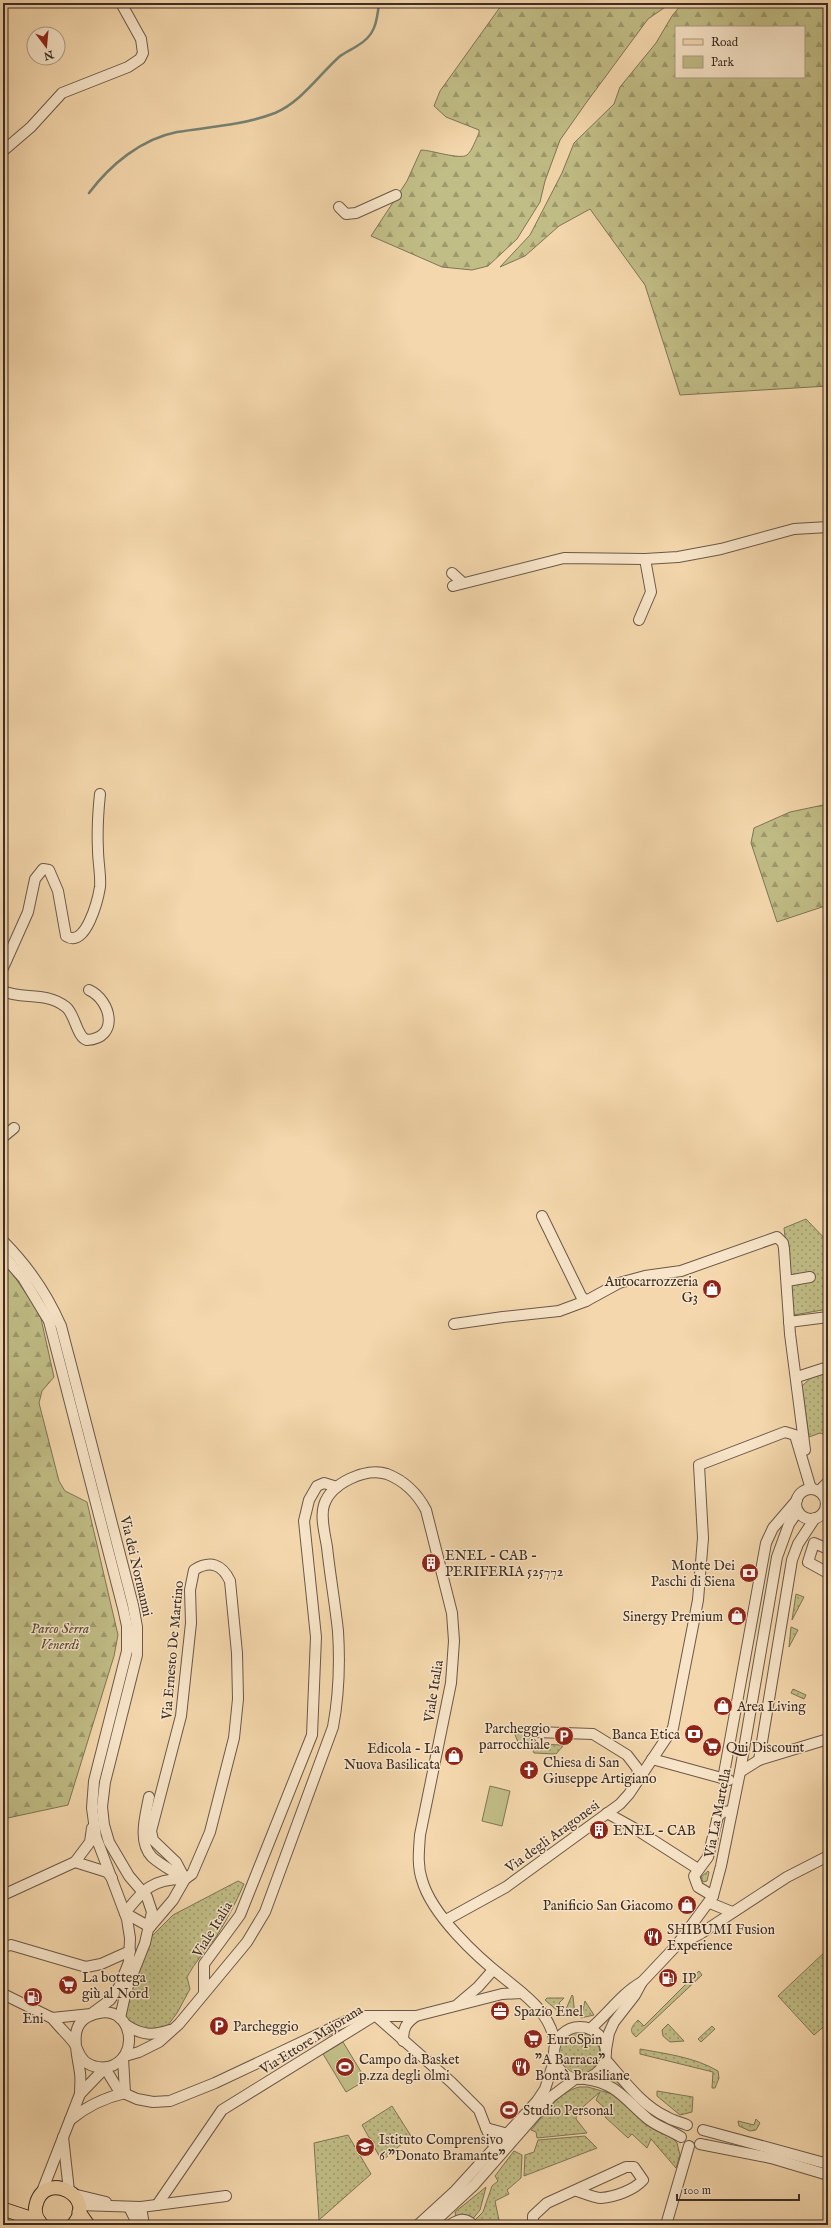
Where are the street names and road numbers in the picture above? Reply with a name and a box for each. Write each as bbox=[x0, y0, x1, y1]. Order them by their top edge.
street label: Via dei Normanni bbox=[115, 1513, 156, 1618]
street label: Via Ernesto De Martino bbox=[158, 1579, 188, 1721]
street label: Viale Italia bbox=[420, 1658, 448, 1724]
street label: Via La Martella bbox=[700, 1766, 736, 1860]
street label: Via degli Aragonesi bbox=[501, 1796, 604, 1878]
street label: Viale Italia bbox=[188, 1897, 238, 1962]
street label: Via Ettore Majorana bbox=[256, 2000, 367, 2079]

